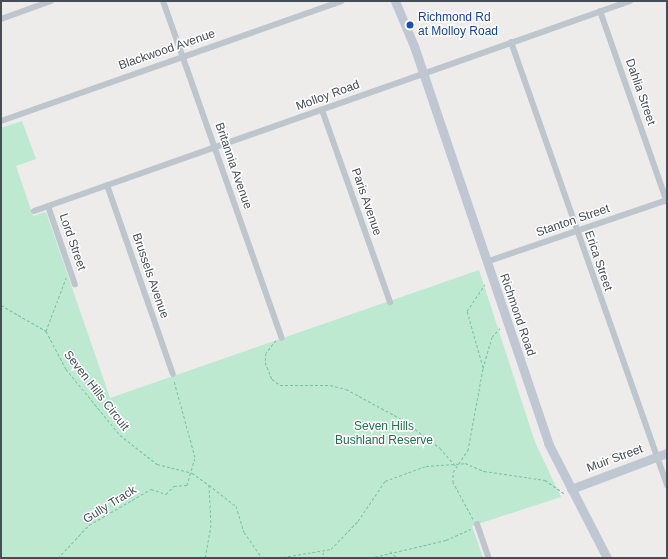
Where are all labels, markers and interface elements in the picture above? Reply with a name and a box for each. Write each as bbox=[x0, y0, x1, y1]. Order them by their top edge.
place label: Richmond Rd at Molloy Road bbox=[418, 11, 498, 39]
marker: Richmond Rd at Molloy Road bbox=[405, 20, 415, 30]
street label: Blackwood Avenue bbox=[117, 27, 217, 73]
street label: Dahlia Street bbox=[622, 57, 658, 127]
street label: Molloy Road bbox=[294, 78, 362, 114]
street label: Britannia Avenue bbox=[211, 121, 255, 211]
street label: Paris Avenue bbox=[348, 166, 384, 238]
street label: Stanton Street bbox=[534, 202, 612, 240]
street label: Lord Street bbox=[56, 212, 88, 272]
street label: Erica Street bbox=[581, 229, 615, 293]
street label: Brussels Avenue bbox=[129, 231, 171, 321]
street label: Richmond Road bbox=[496, 272, 538, 358]
street label: Seven Hills Circuit bbox=[60, 348, 132, 434]
park label: Seven Hills Bushland Reserve bbox=[335, 420, 433, 448]
street label: Muir Street bbox=[585, 442, 645, 476]
street label: Gully Track bbox=[81, 483, 139, 527]

